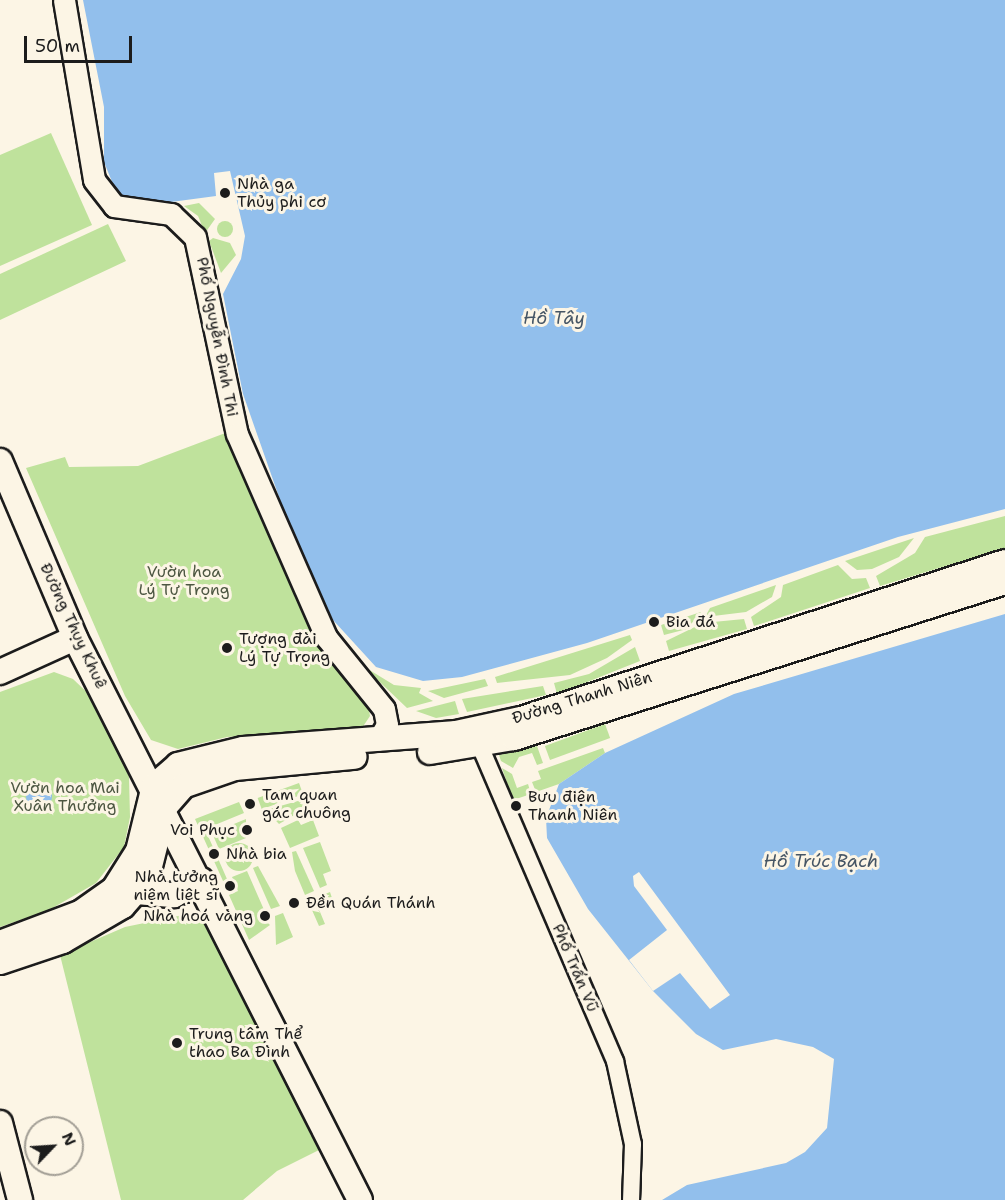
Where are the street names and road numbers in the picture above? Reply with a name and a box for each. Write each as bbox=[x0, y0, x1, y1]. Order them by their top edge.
street label: Phố Nguyễn Đình Thi bbox=[192, 256, 242, 418]
street label: Đường Thụy Khuê bbox=[35, 560, 111, 692]
street label: Đường Thanh Niên bbox=[510, 668, 654, 728]
street label: Phố Trấn Vũ bbox=[548, 921, 602, 1015]

